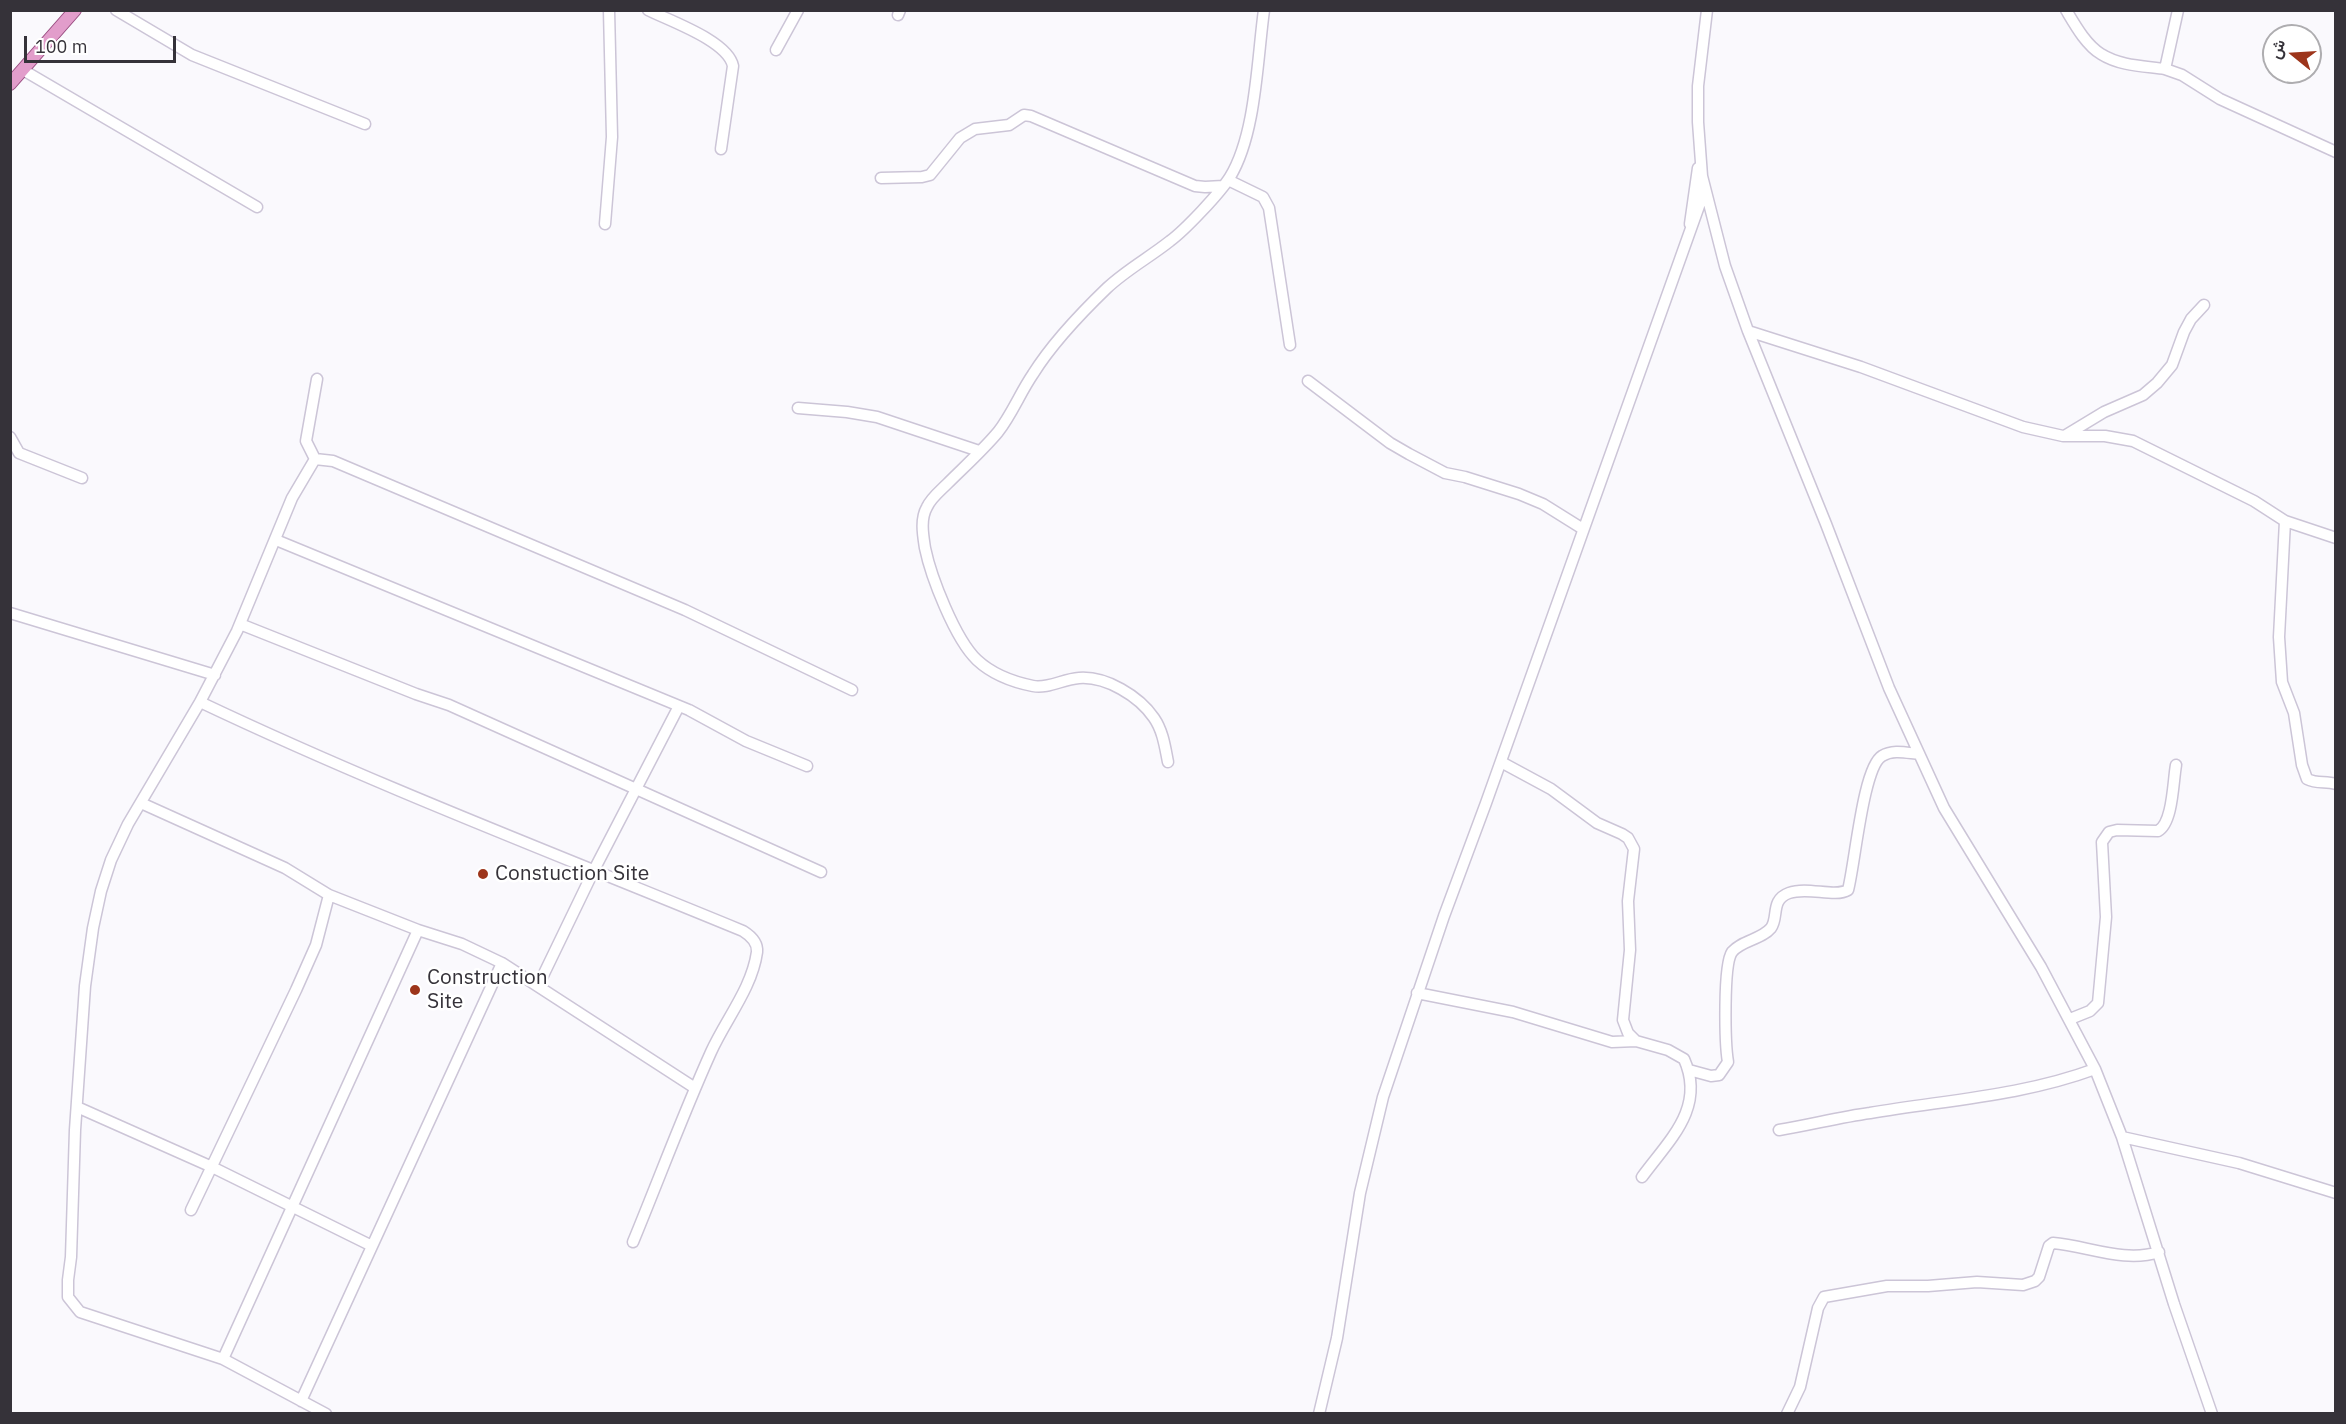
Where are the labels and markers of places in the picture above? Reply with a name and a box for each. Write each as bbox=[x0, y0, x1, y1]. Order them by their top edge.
place label: Constuction Site bbox=[495, 861, 649, 887]
marker: Constuction Site bbox=[476, 867, 490, 881]
place label: Construction Site bbox=[427, 965, 548, 1015]
marker: Construction Site bbox=[408, 983, 422, 997]

